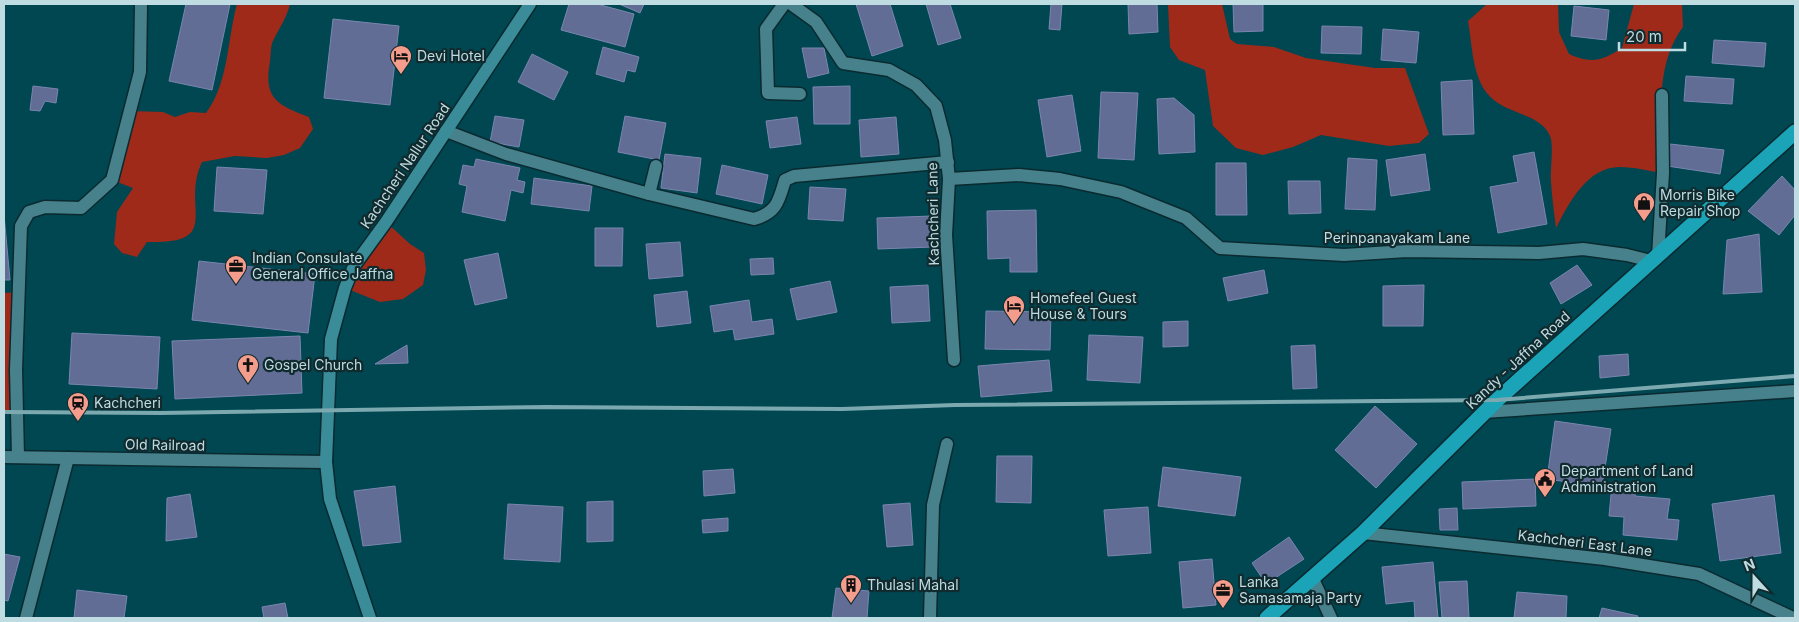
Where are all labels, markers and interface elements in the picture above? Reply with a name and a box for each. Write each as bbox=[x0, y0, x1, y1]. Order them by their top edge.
scale bar bbox=[1619, 20, 1685, 52]
text: 20 m bbox=[1626, 27, 1662, 46]
hotel icon: Devi Hotel bbox=[389, 44, 413, 75]
place label: Devi Hotel bbox=[417, 47, 485, 64]
street label: Kachcheri Nallur Road bbox=[356, 100, 453, 232]
street label: Kachcheri Lane bbox=[923, 162, 942, 266]
place label: Morris Bike Repair Shop bbox=[1660, 186, 1740, 219]
shop icon: Morris Bike Repair Shop bbox=[1632, 191, 1656, 222]
street label: Perinpanayakam Lane bbox=[1324, 229, 1470, 246]
place label: Indian Consulate General Office Jaffna bbox=[252, 249, 393, 282]
office icon: Indian Consulate General Office Jaffna bbox=[224, 254, 248, 285]
place label: Homefeel Guest House & Tours bbox=[1030, 289, 1137, 322]
hotel icon: Homefeel Guest House & Tours bbox=[1002, 294, 1026, 325]
street label: Kandy - Jaffna Road bbox=[1462, 307, 1573, 412]
church icon: Gospel Church bbox=[236, 353, 260, 384]
place label: Gospel Church bbox=[264, 356, 362, 373]
station icon: Kachcheri bbox=[66, 391, 90, 422]
place label: Kachcheri bbox=[94, 394, 161, 411]
street label: Old Railroad bbox=[125, 435, 205, 454]
place label: Department of Land Administration bbox=[1561, 462, 1693, 495]
public building icon: Department of Land Administration bbox=[1533, 467, 1557, 498]
street label: Kachcheri East Lane bbox=[1517, 526, 1653, 559]
north arrow bbox=[1729, 552, 1779, 602]
text: N bbox=[1741, 555, 1757, 574]
building icon: Thulasi Mahal bbox=[839, 573, 863, 604]
place label: Lanka Samasamaja Party bbox=[1239, 573, 1362, 606]
place label: Thulasi Mahal bbox=[867, 576, 959, 593]
office icon: Lanka Samasamaja Party bbox=[1211, 578, 1235, 609]

